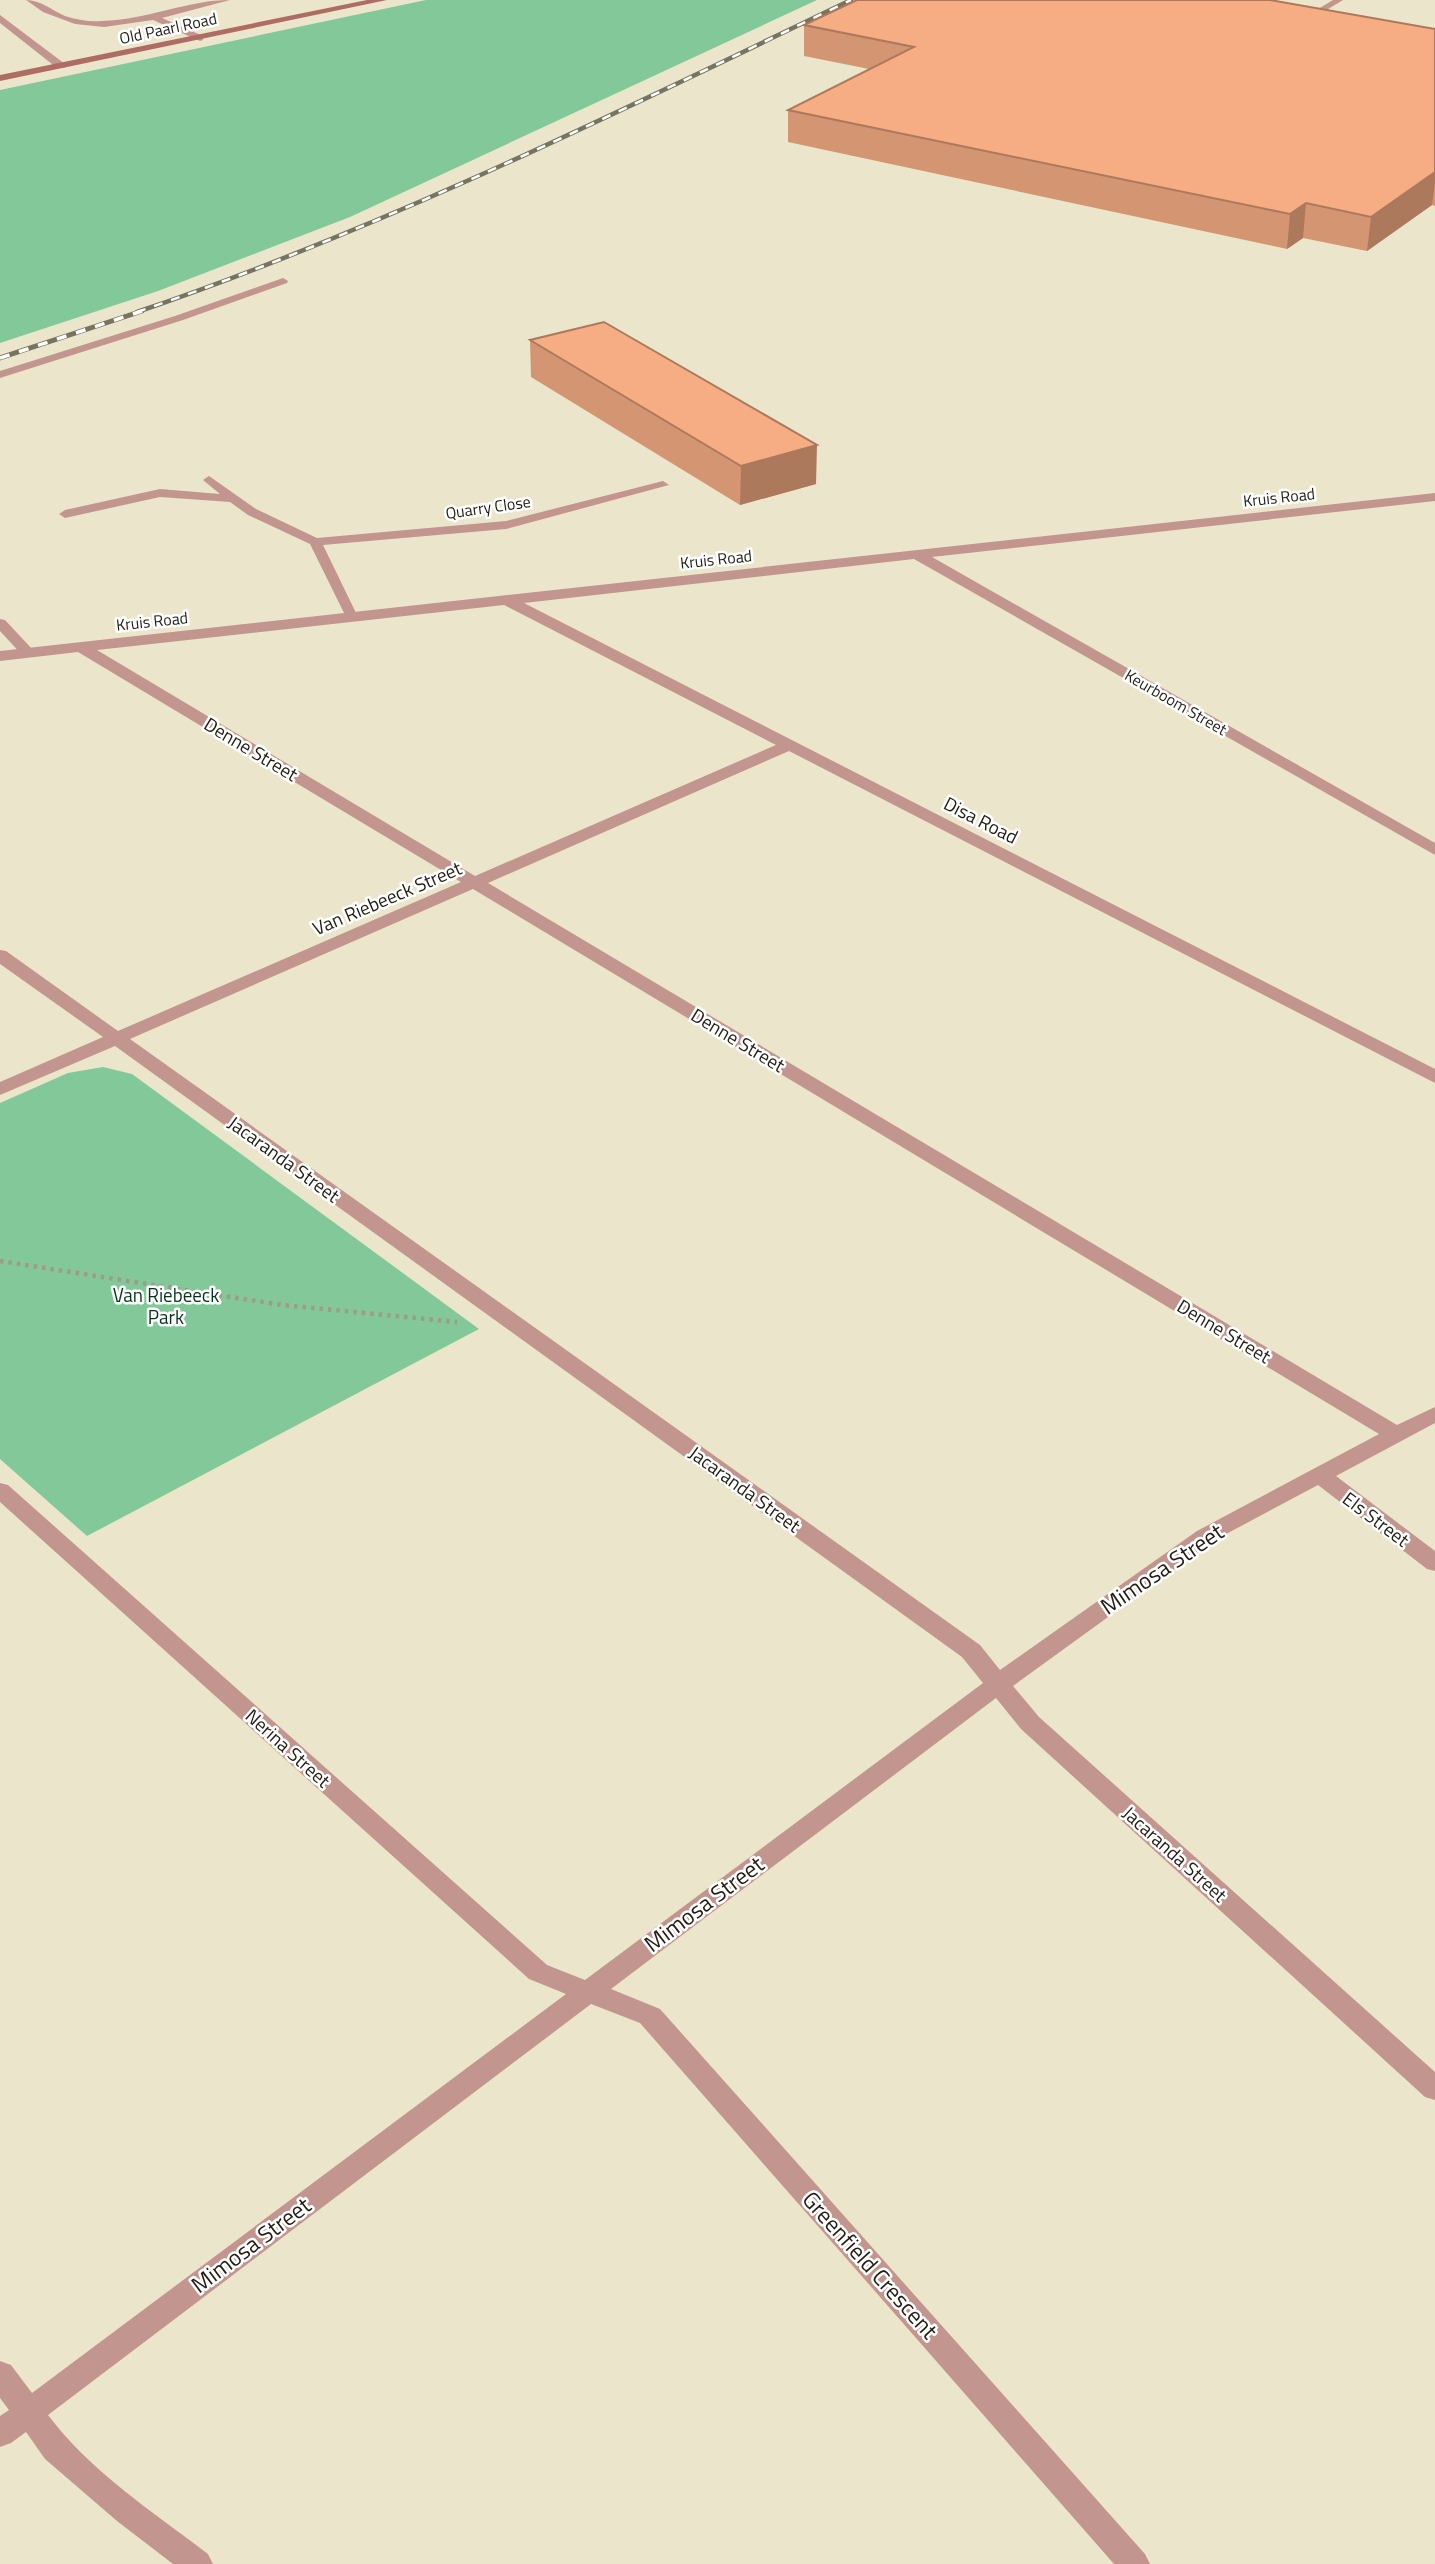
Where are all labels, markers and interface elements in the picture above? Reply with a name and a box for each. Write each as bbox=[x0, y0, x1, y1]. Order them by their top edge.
street label: Old Paarl Road bbox=[117, 6, 219, 50]
street label: Kruis Road bbox=[1242, 481, 1316, 513]
street label: Quarry Close bbox=[444, 489, 532, 525]
street label: Kruis Road bbox=[679, 543, 753, 575]
street label: Kruis Road bbox=[115, 605, 189, 637]
street label: Keurboom Street bbox=[1120, 663, 1232, 741]
street label: Denne Street bbox=[199, 709, 304, 788]
street label: Disa Road bbox=[939, 788, 1023, 851]
street label: Van Riebeeck Street bbox=[308, 853, 466, 942]
street label: Denne Street bbox=[686, 1000, 791, 1079]
street label: Jacaranda Street bbox=[222, 1108, 346, 1209]
park label: Van Riebeeck Park bbox=[113, 1280, 219, 1331]
street label: Denne Street bbox=[1172, 1291, 1277, 1370]
street label: Jacaranda Street bbox=[683, 1438, 807, 1539]
street label: Els Street bbox=[1337, 1484, 1416, 1554]
street label: Mimosa Street bbox=[1093, 1514, 1230, 1623]
street label: Nerina Street bbox=[239, 1701, 338, 1794]
street label: Jacaranda Street bbox=[1117, 1799, 1234, 1909]
street label: Mimosa Street bbox=[636, 1847, 771, 1960]
street label: Greenfield Crescent bbox=[794, 2183, 946, 2346]
street label: Mimosa Street bbox=[183, 2188, 318, 2301]

